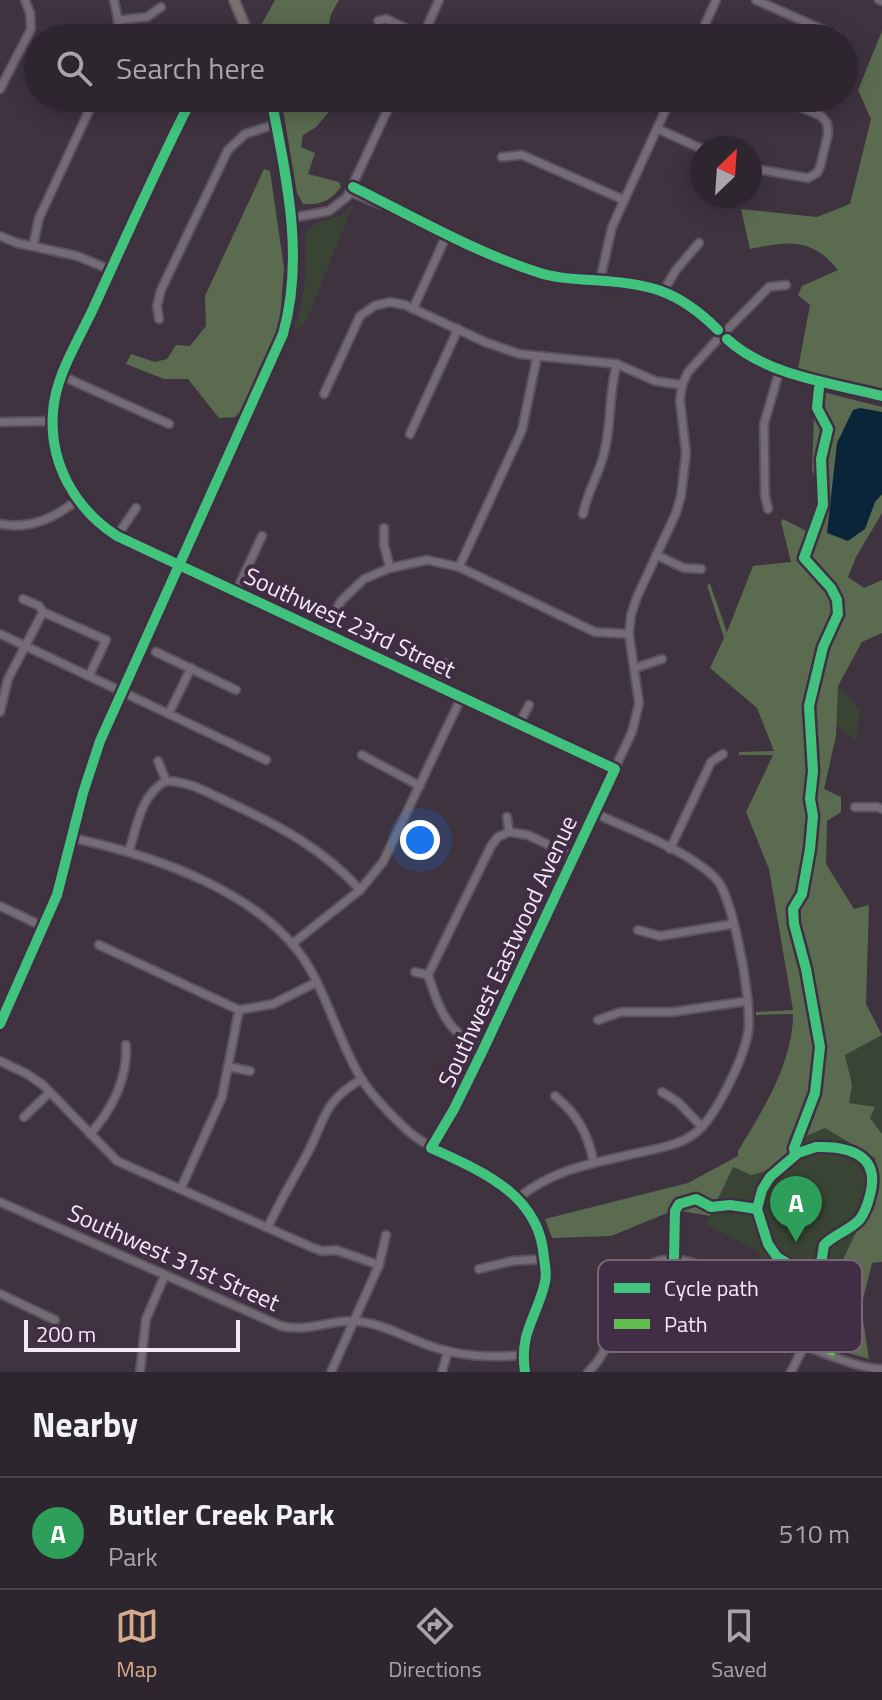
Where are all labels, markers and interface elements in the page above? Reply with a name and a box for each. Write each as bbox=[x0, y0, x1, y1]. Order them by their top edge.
search box bbox=[24, 24, 858, 112]
text: Search here bbox=[116, 45, 265, 91]
icon: search bbox=[52, 46, 96, 90]
north arrow bbox=[690, 136, 762, 208]
street label: Southwest 23rd Street bbox=[238, 557, 462, 687]
street label: Southwest Eastwood Avenue bbox=[428, 809, 586, 1093]
your location bbox=[400, 820, 440, 860]
pin: A bbox=[770, 1176, 822, 1242]
street label: Southwest 31st Street bbox=[62, 1194, 286, 1320]
legend bbox=[598, 1260, 862, 1352]
text: Cycle path bbox=[664, 1271, 759, 1305]
text: Path bbox=[664, 1307, 708, 1341]
scale bar bbox=[24, 1316, 240, 1352]
text: 200 m bbox=[36, 1317, 96, 1351]
text: Nearby bbox=[32, 1398, 138, 1450]
text: Butler Creek Park bbox=[108, 1491, 335, 1537]
text: A bbox=[50, 1514, 66, 1553]
text: 510 m bbox=[779, 1514, 850, 1553]
text: Park bbox=[108, 1537, 158, 1576]
tab: Map bbox=[115, 1604, 159, 1686]
tab: Directions bbox=[388, 1604, 482, 1686]
tab: Saved bbox=[711, 1604, 767, 1686]

